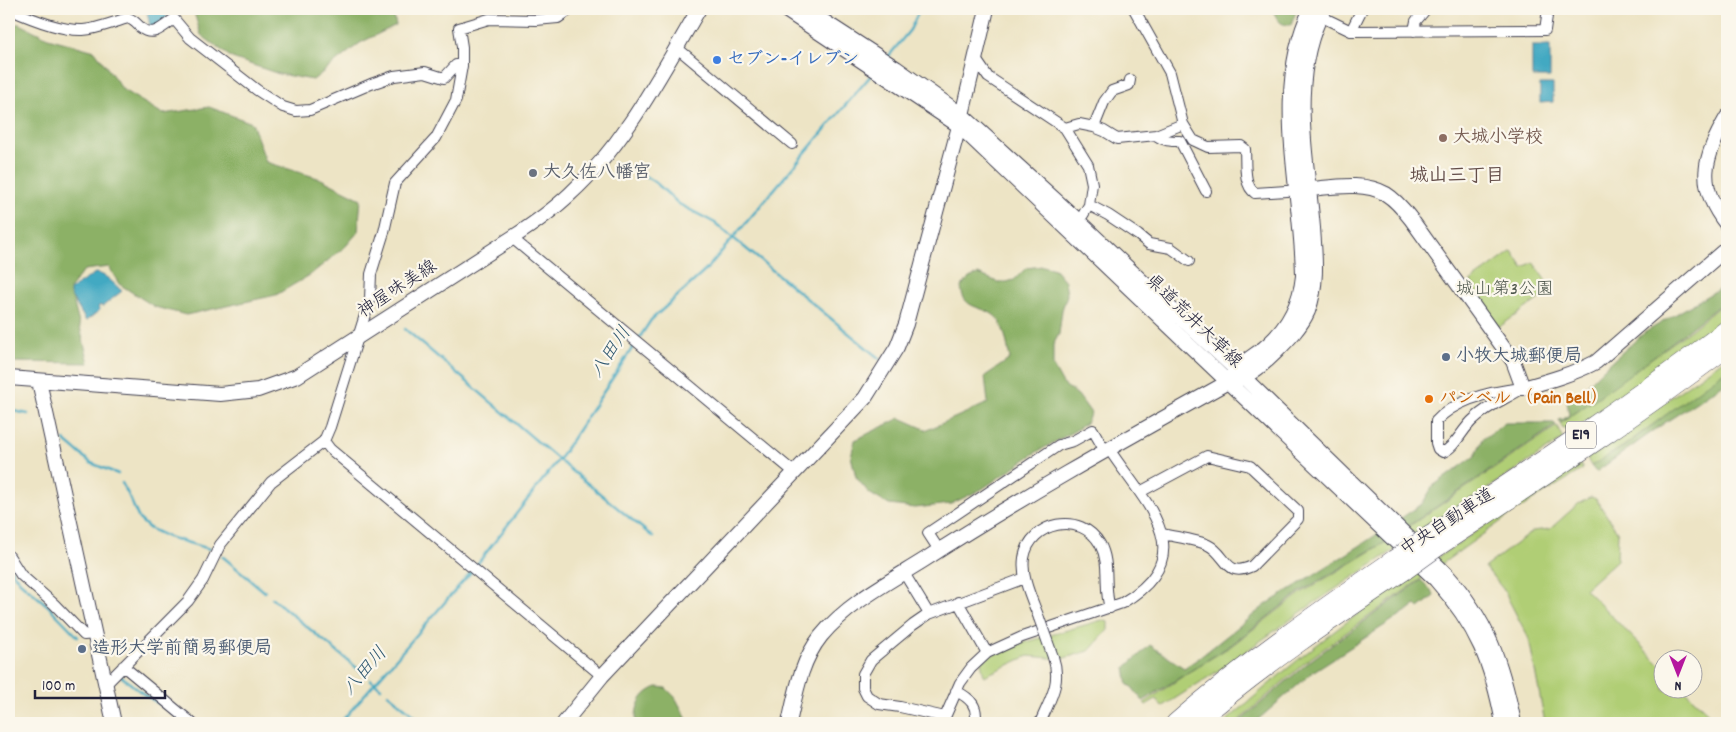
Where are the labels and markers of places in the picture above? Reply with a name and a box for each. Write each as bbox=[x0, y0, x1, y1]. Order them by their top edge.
place label: セブン-イレブン bbox=[727, 48, 859, 73]
marker: セブン-イレブン bbox=[711, 54, 723, 66]
place label: 大城小学校 bbox=[1453, 126, 1543, 151]
marker: 大城小学校 bbox=[1437, 132, 1449, 144]
place label: 大久佐八幡宮 bbox=[543, 161, 651, 186]
marker: 大久佐八幡宮 bbox=[527, 167, 539, 179]
place label: 小牧大城郵便局 bbox=[1456, 345, 1582, 370]
marker: 小牧大城郵便局 bbox=[1440, 351, 1452, 363]
place label: パンベル （Pain Bell） bbox=[1439, 387, 1609, 412]
marker: パンベル （Pain Bell） bbox=[1423, 393, 1435, 405]
place label: 造形大学前簡易郵便局 bbox=[92, 637, 272, 662]
marker: 造形大学前簡易郵便局 bbox=[76, 643, 88, 655]

